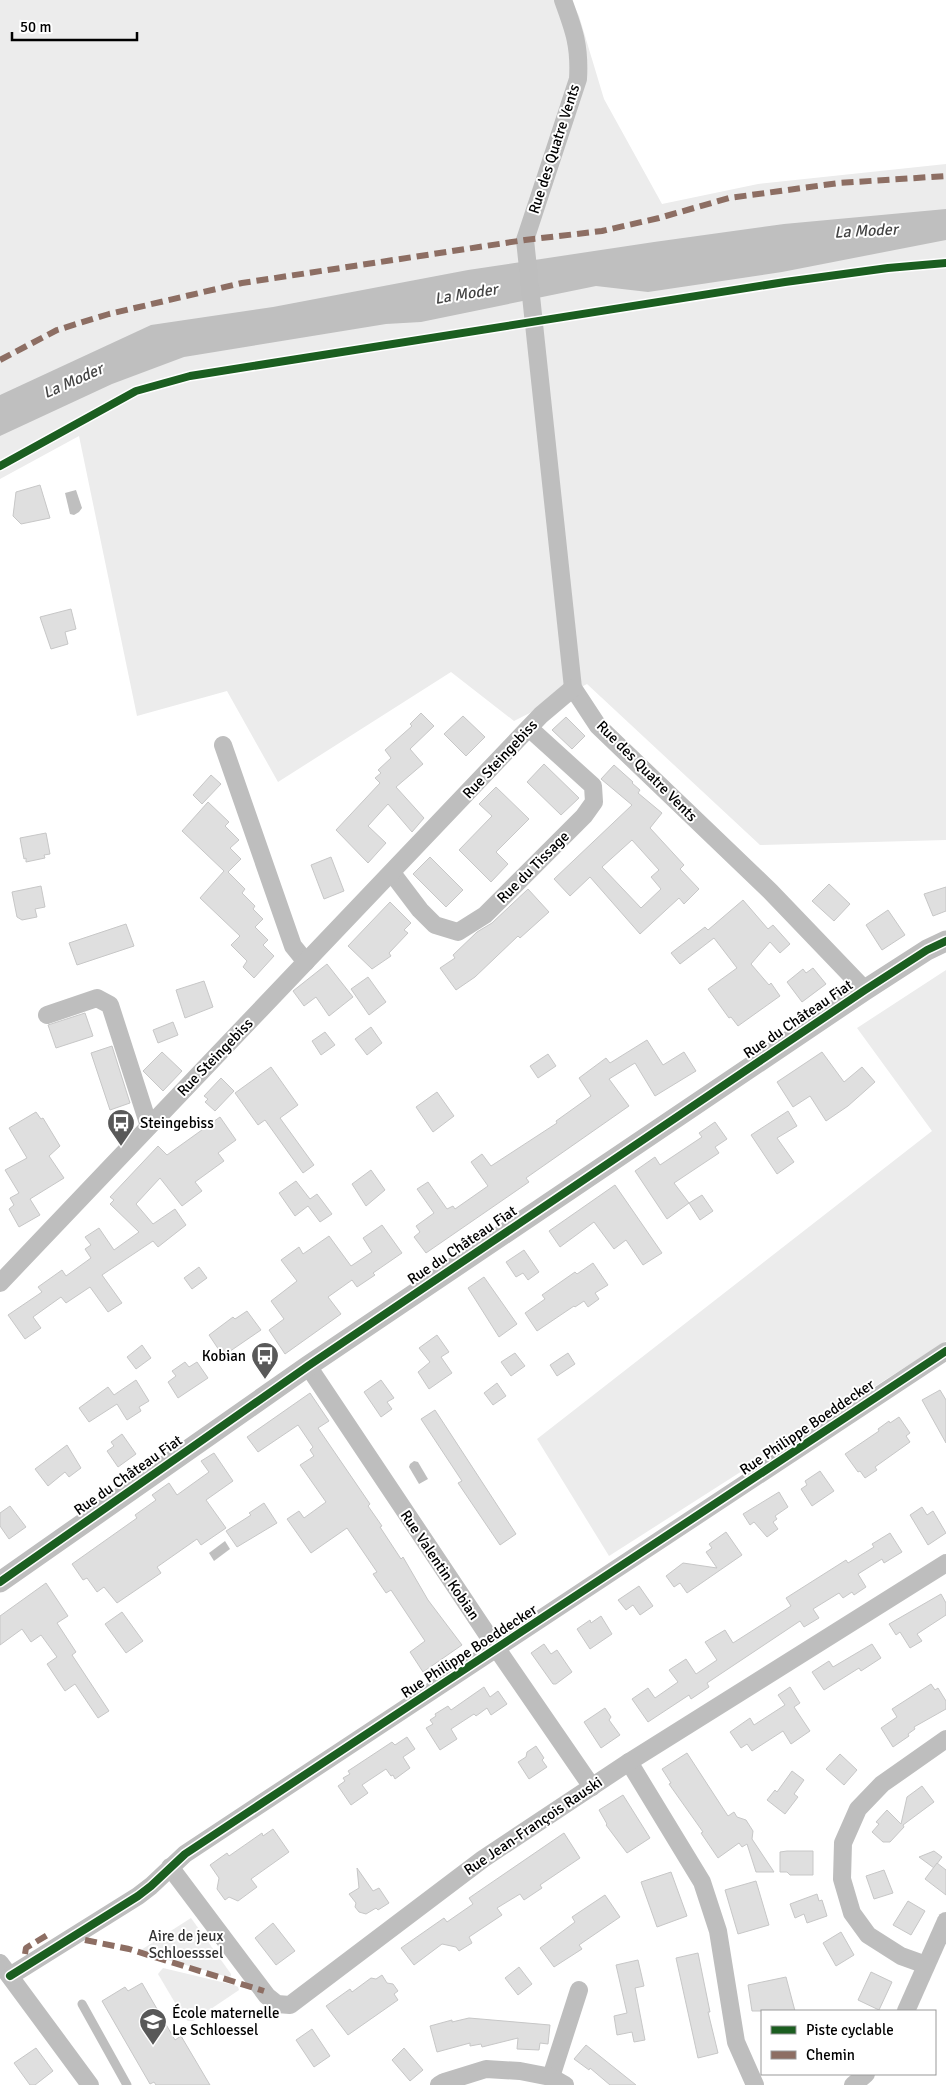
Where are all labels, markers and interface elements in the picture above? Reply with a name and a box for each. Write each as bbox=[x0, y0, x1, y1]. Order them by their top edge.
scale bar bbox=[12, 10, 138, 42]
text: 50 m bbox=[20, 18, 51, 36]
street label: Rue des Quatre Vents bbox=[525, 82, 584, 216]
water label: La Moder bbox=[834, 219, 900, 243]
water label: La Moder bbox=[433, 279, 501, 309]
water label: La Moder bbox=[40, 358, 108, 403]
street label: Rue Steingebiss bbox=[459, 715, 541, 802]
street label: Rue des Quatre Vents bbox=[593, 717, 701, 825]
street label: Rue du Tissage bbox=[493, 827, 573, 907]
street label: Rue du Château Fiat bbox=[740, 976, 856, 1062]
street label: Rue Steingebiss bbox=[173, 1014, 257, 1100]
bus stop icon: Steingebiss bbox=[106, 1108, 136, 1147]
place label: Steingebiss bbox=[140, 1114, 214, 1132]
street label: Rue du Château Fiat bbox=[404, 1202, 520, 1288]
bus stop icon: Kobian bbox=[250, 1341, 280, 1380]
place label: Kobian bbox=[202, 1347, 246, 1365]
street label: Rue Philippe Boeddecker bbox=[736, 1375, 878, 1479]
street label: Rue du Château Fiat bbox=[70, 1431, 186, 1519]
street label: Rue Valentin Kobian bbox=[397, 1507, 483, 1623]
street label: Rue Philippe Boeddecker bbox=[398, 1600, 541, 1702]
street label: Rue Jean-François Rauski bbox=[460, 1773, 606, 1879]
park label: Aire de jeux Schloesssel bbox=[149, 1927, 224, 1962]
place label: École maternelle Le Schloessel bbox=[172, 2003, 279, 2039]
school or university icon: École maternelle Le Schloessel bbox=[138, 2007, 168, 2046]
legend bbox=[761, 2010, 936, 2075]
text: Piste cyclable bbox=[806, 2021, 894, 2039]
text: Chemin bbox=[806, 2046, 855, 2064]

